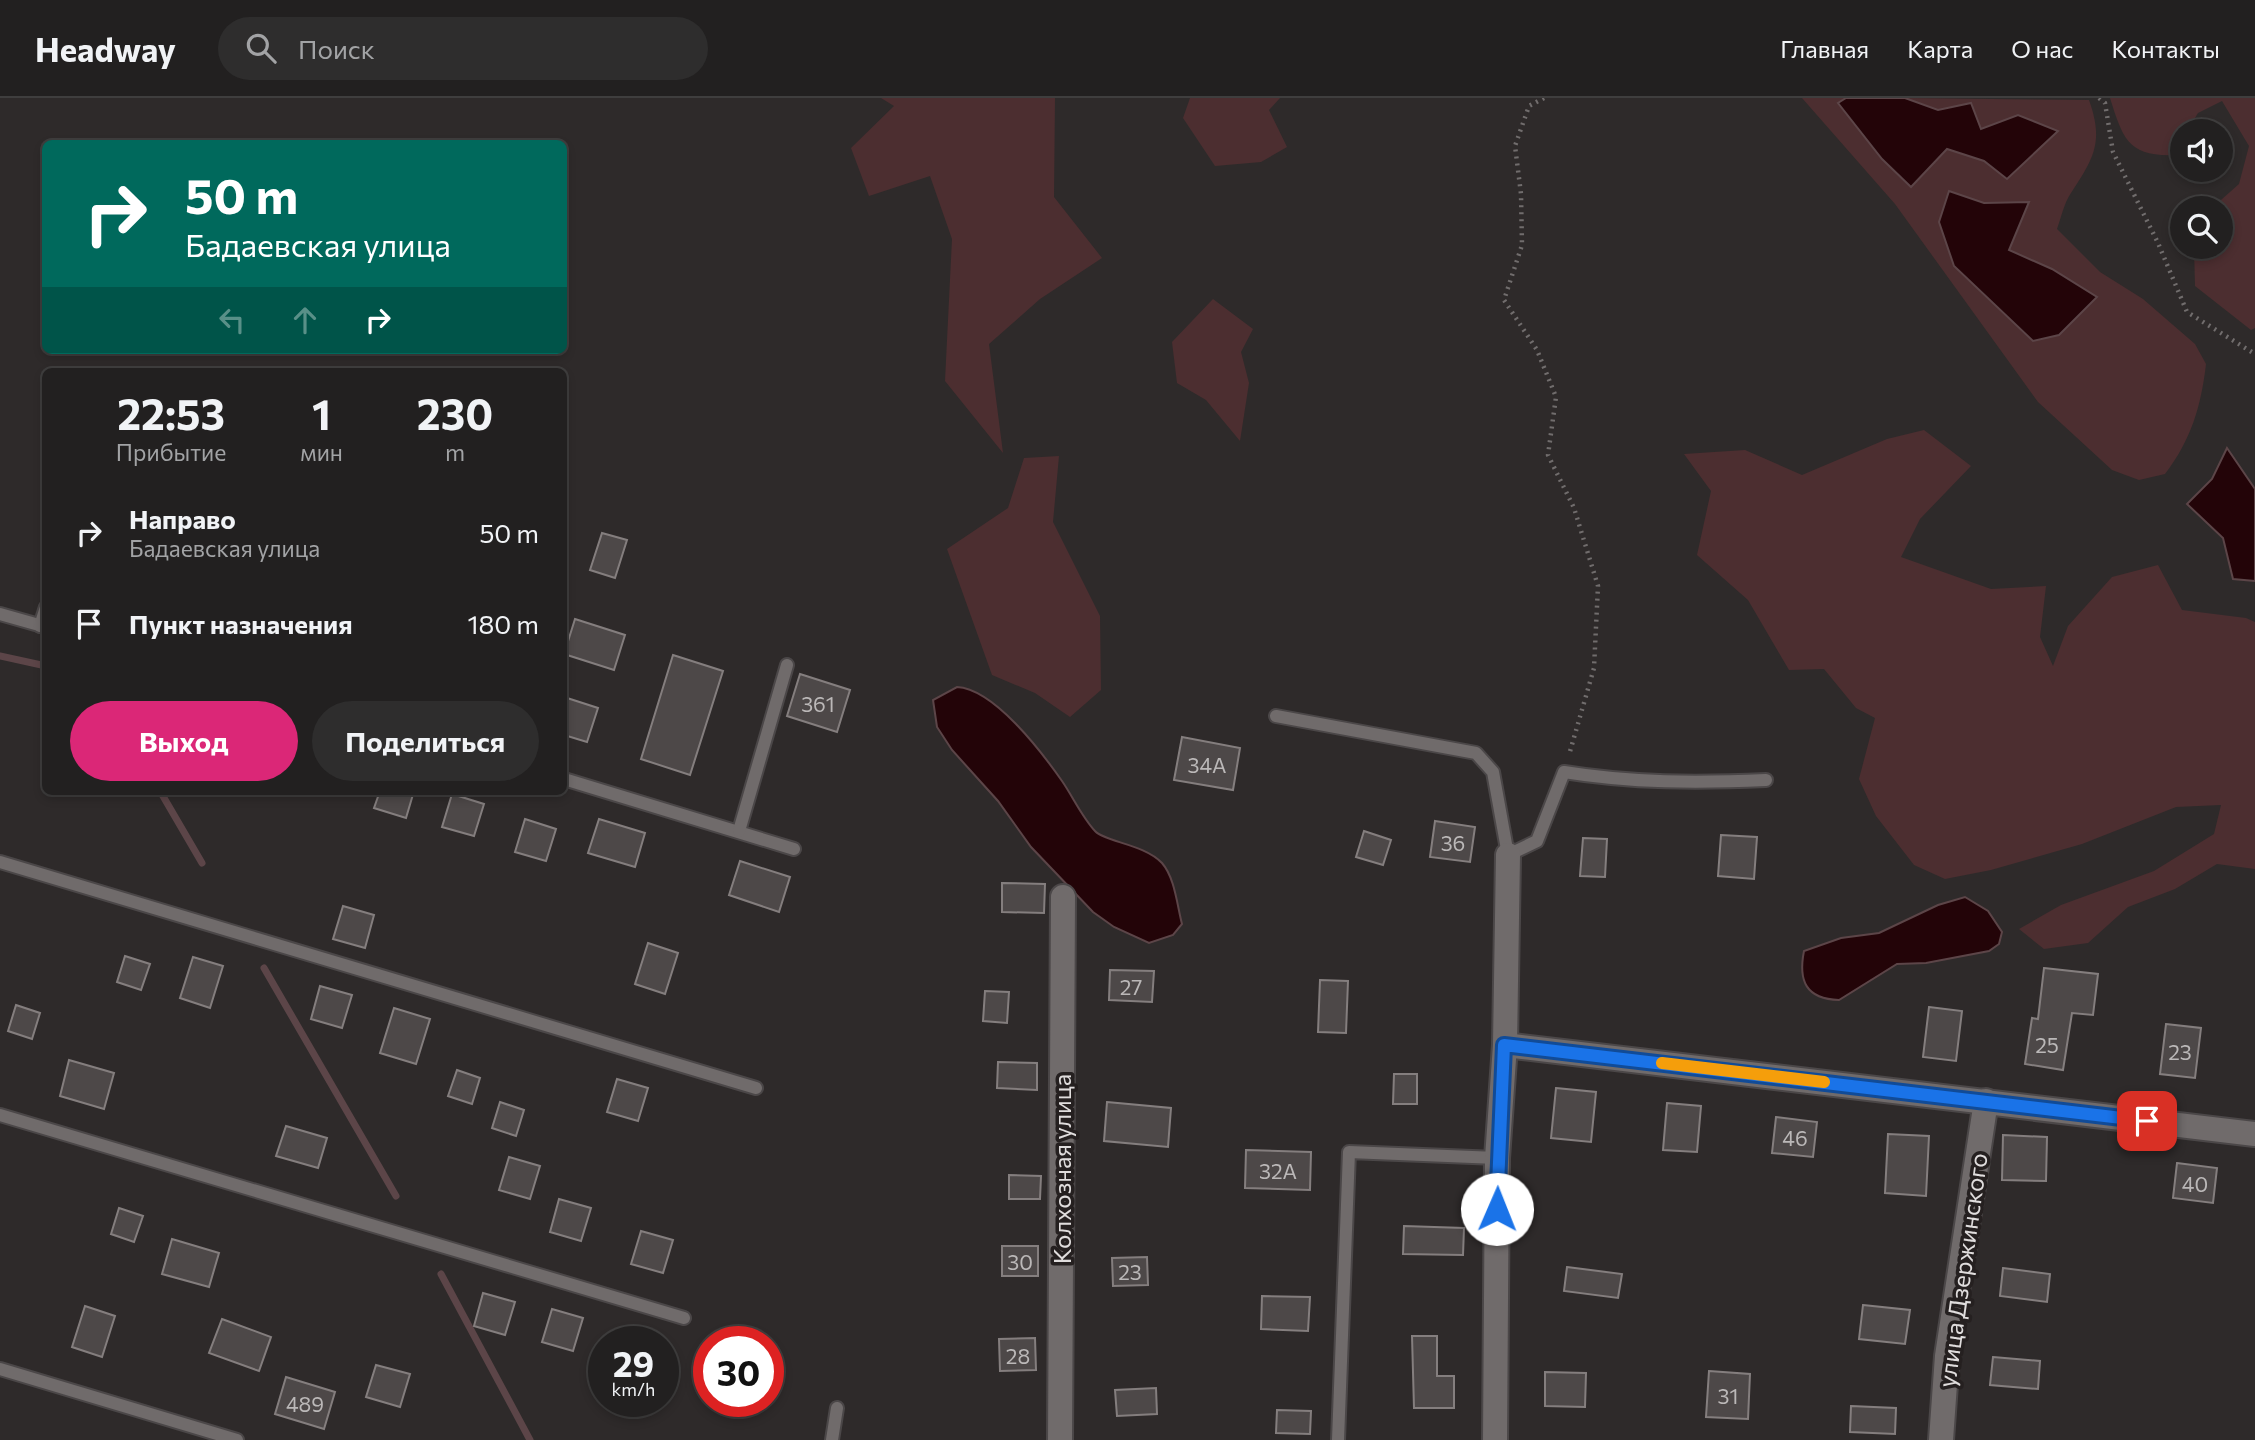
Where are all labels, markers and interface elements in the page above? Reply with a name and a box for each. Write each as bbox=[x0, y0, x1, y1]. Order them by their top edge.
search box bbox=[218, 17, 708, 80]
text: Headway bbox=[35, 28, 176, 69]
icon: search bbox=[242, 29, 280, 67]
text: Поиск bbox=[298, 33, 375, 64]
text: Главная bbox=[1780, 34, 1869, 63]
text: Карта bbox=[1907, 34, 1973, 63]
text: О нас bbox=[2011, 34, 2073, 63]
text: Контакты bbox=[2111, 34, 2220, 63]
map controls bbox=[2170, 119, 2233, 259]
button: sound bbox=[2170, 119, 2233, 182]
text: 50 m bbox=[185, 164, 298, 224]
icon: right bbox=[70, 168, 161, 259]
button: search bbox=[2170, 196, 2233, 259]
text: Бадаевская улица bbox=[185, 224, 451, 264]
icon: left bbox=[213, 301, 251, 339]
icon: ahead bbox=[286, 301, 324, 339]
icon: right bbox=[359, 301, 397, 339]
text: 22:53 bbox=[117, 387, 225, 439]
text: 1 bbox=[312, 387, 331, 439]
text: 230 bbox=[417, 387, 493, 439]
text: Прибытие bbox=[116, 438, 226, 466]
text: мин bbox=[300, 438, 343, 466]
text: m bbox=[445, 438, 465, 466]
text: Направо bbox=[129, 503, 236, 534]
icon: right bbox=[70, 514, 108, 552]
text: 50 m bbox=[479, 517, 539, 548]
text: Бадаевская улица bbox=[129, 534, 320, 562]
icon: arrive bbox=[70, 605, 108, 643]
text: Пункт назначения bbox=[129, 608, 353, 639]
text: 180 m bbox=[467, 608, 539, 639]
house number: 361 bbox=[801, 691, 835, 716]
button: Выход bbox=[70, 701, 298, 781]
button: Поделиться bbox=[312, 701, 539, 781]
house number: 34А bbox=[1187, 752, 1227, 777]
house number: 36 bbox=[1441, 830, 1465, 855]
house number: 27 bbox=[1120, 974, 1142, 999]
house number: 25 bbox=[2035, 1032, 2059, 1057]
house number: 23 bbox=[2168, 1039, 2192, 1064]
street label: Колхозная улица bbox=[1047, 1074, 1076, 1264]
pin bbox=[2117, 1091, 2177, 1151]
icon: arrive bbox=[2128, 1102, 2166, 1140]
house number: 46 bbox=[1782, 1125, 1808, 1150]
street label: улица Дзержинского bbox=[1931, 1151, 1993, 1389]
house number: 32А bbox=[1259, 1158, 1297, 1183]
house number: 40 bbox=[2182, 1171, 2208, 1196]
position arrow bbox=[1460, 1172, 1534, 1246]
house number: 30 bbox=[1007, 1249, 1033, 1274]
house number: 23 bbox=[1118, 1259, 1142, 1284]
speed limit sign: 30 bbox=[693, 1326, 784, 1417]
text: 29 bbox=[613, 1341, 654, 1384]
house number: 28 bbox=[1006, 1343, 1030, 1368]
text: km/h bbox=[612, 1378, 655, 1400]
house number: 31 bbox=[1718, 1383, 1738, 1408]
house number: 489 bbox=[286, 1391, 324, 1416]

